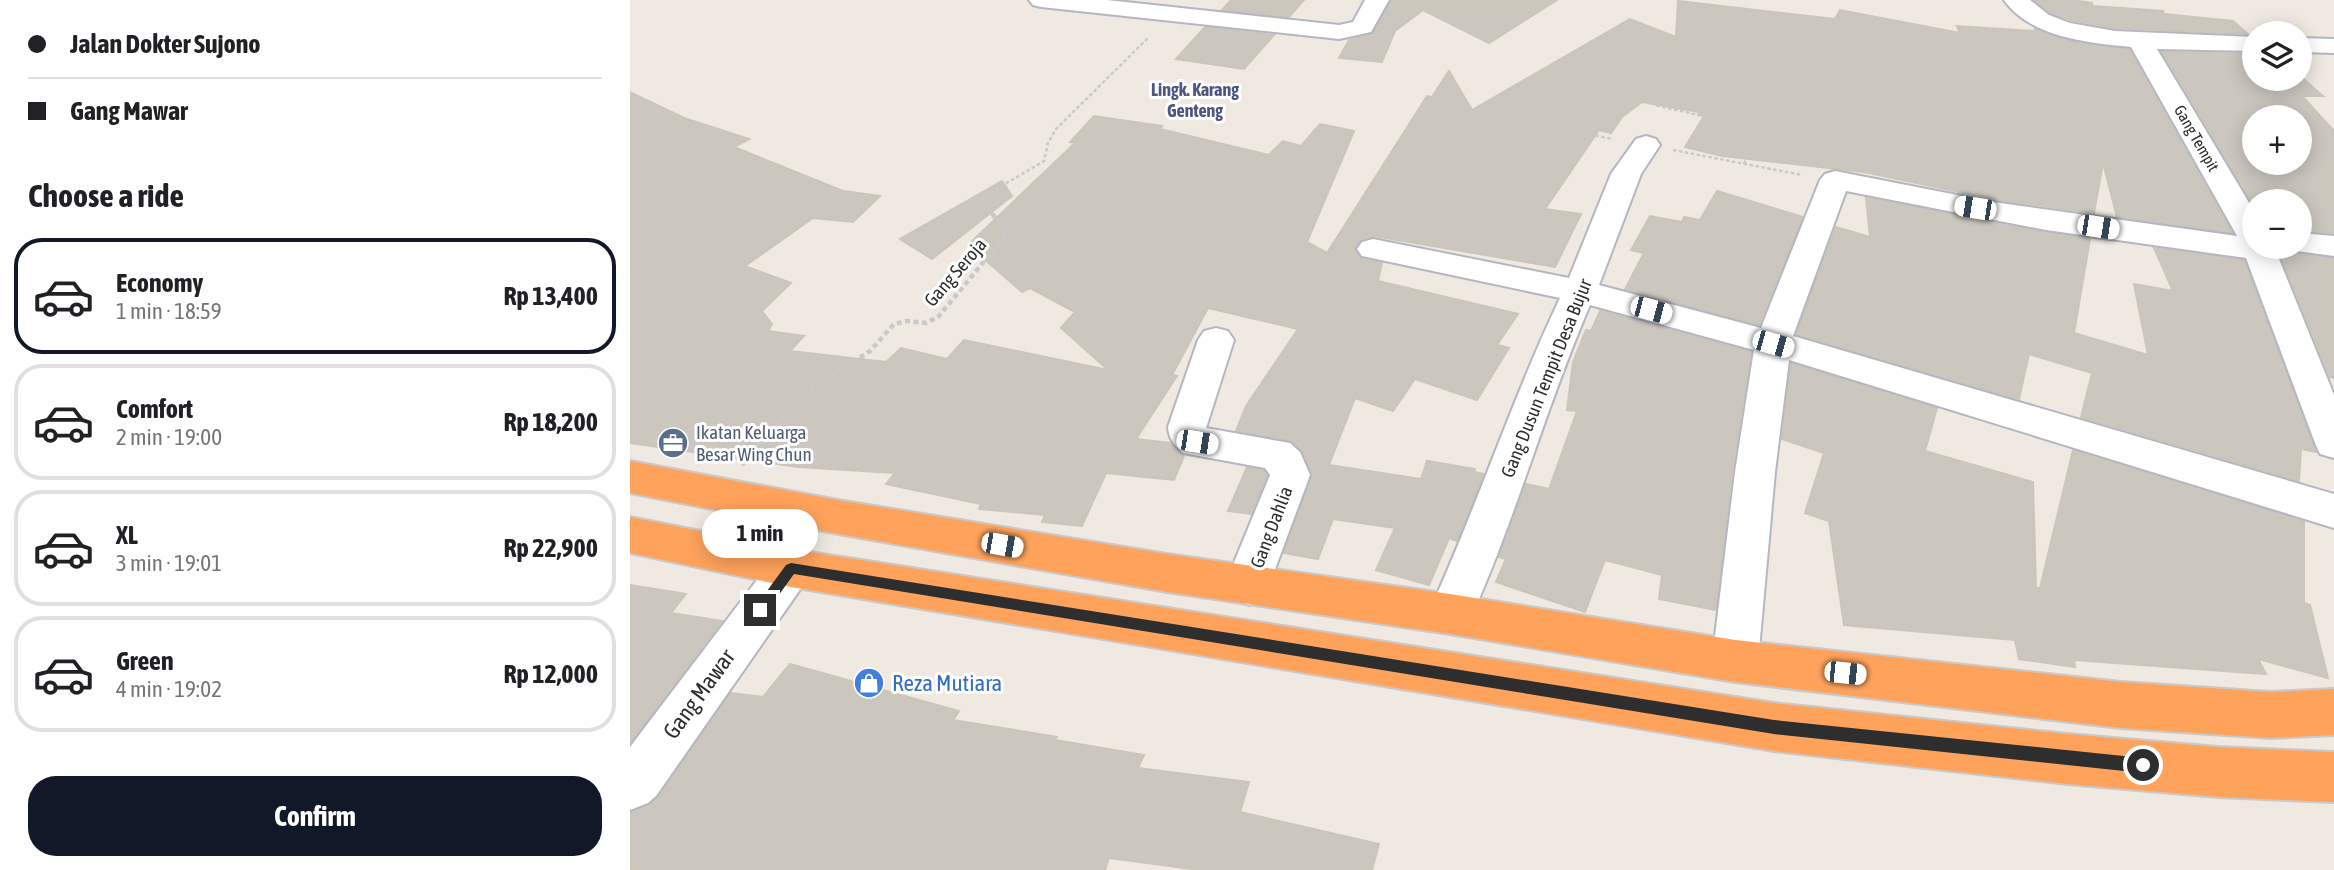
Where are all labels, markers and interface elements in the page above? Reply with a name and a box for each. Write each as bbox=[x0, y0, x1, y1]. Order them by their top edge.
map controls bbox=[2242, 21, 2312, 259]
button: layers bbox=[2242, 21, 2312, 91]
text: Jalan Dokter Sujono bbox=[70, 29, 261, 59]
district label: Lingk. Karang Genteng bbox=[1151, 79, 1239, 121]
text: Gang Mawar bbox=[70, 96, 188, 126]
street label: Gang Tempit bbox=[2170, 102, 2223, 175]
button: + bbox=[2242, 105, 2312, 175]
text: Choose a ride bbox=[28, 177, 184, 214]
button: − bbox=[2242, 189, 2312, 259]
car bbox=[1953, 194, 1998, 222]
car bbox=[2076, 213, 2121, 241]
street label: Gang Seroja bbox=[919, 233, 991, 311]
icon: car bbox=[32, 265, 95, 328]
text: Economy bbox=[116, 268, 203, 298]
street label: Gang Dusun Tempit Desa Bujur bbox=[1496, 275, 1596, 480]
text: Rp 13,400 bbox=[503, 281, 598, 311]
car bbox=[1628, 294, 1675, 326]
text: 1 min · 18:59 bbox=[116, 298, 222, 324]
car bbox=[1750, 328, 1797, 360]
icon: car bbox=[32, 391, 95, 454]
text: Comfort bbox=[116, 394, 193, 424]
text: Rp 18,200 bbox=[503, 407, 598, 437]
place label: Ikatan Keluarga Besar Wing Chun bbox=[696, 421, 812, 465]
text: 2 min · 19:00 bbox=[116, 424, 222, 450]
office icon: Ikatan Keluarga Besar Wing Chun bbox=[656, 426, 690, 460]
car bbox=[1175, 428, 1220, 456]
street label: Gang Dahlia bbox=[1245, 483, 1297, 571]
callout: 1 min bbox=[702, 508, 818, 558]
icon: car bbox=[32, 517, 95, 580]
text: XL bbox=[116, 520, 138, 550]
text: 1 min bbox=[737, 520, 783, 546]
car bbox=[980, 531, 1025, 559]
text: Rp 22,900 bbox=[503, 533, 598, 563]
text: 3 min · 19:01 bbox=[116, 550, 222, 576]
route end bbox=[744, 594, 776, 626]
icon: car bbox=[32, 643, 95, 706]
street label: Gang Mawar bbox=[658, 643, 741, 744]
text: Green bbox=[116, 646, 174, 676]
text: Rp 12,000 bbox=[503, 659, 598, 689]
car bbox=[1824, 660, 1867, 686]
shop icon: Reza Mutiara bbox=[852, 666, 886, 700]
place label: Reza Mutiara bbox=[892, 670, 1002, 696]
text: 4 min · 19:02 bbox=[116, 676, 222, 702]
route start bbox=[2127, 749, 2159, 781]
button: Confirm bbox=[28, 776, 602, 856]

